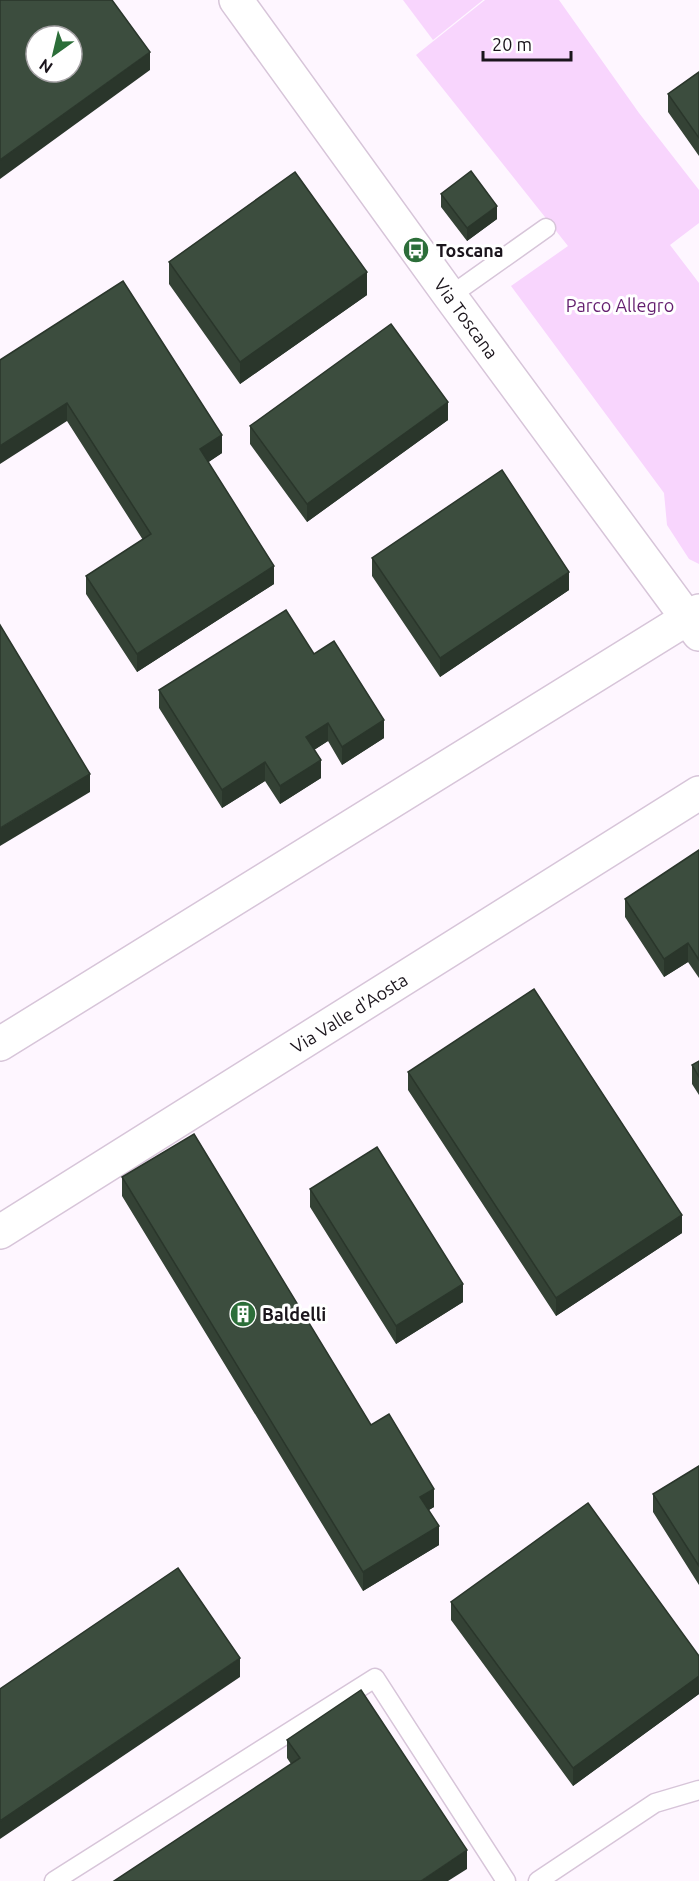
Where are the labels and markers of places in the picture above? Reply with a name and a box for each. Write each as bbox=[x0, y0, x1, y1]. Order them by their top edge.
bus stop icon: Toscana bbox=[401, 235, 431, 265]
place label: Toscana bbox=[436, 240, 503, 260]
building icon: Baldelli bbox=[228, 1299, 258, 1329]
place label: Baldelli bbox=[262, 1304, 326, 1324]

